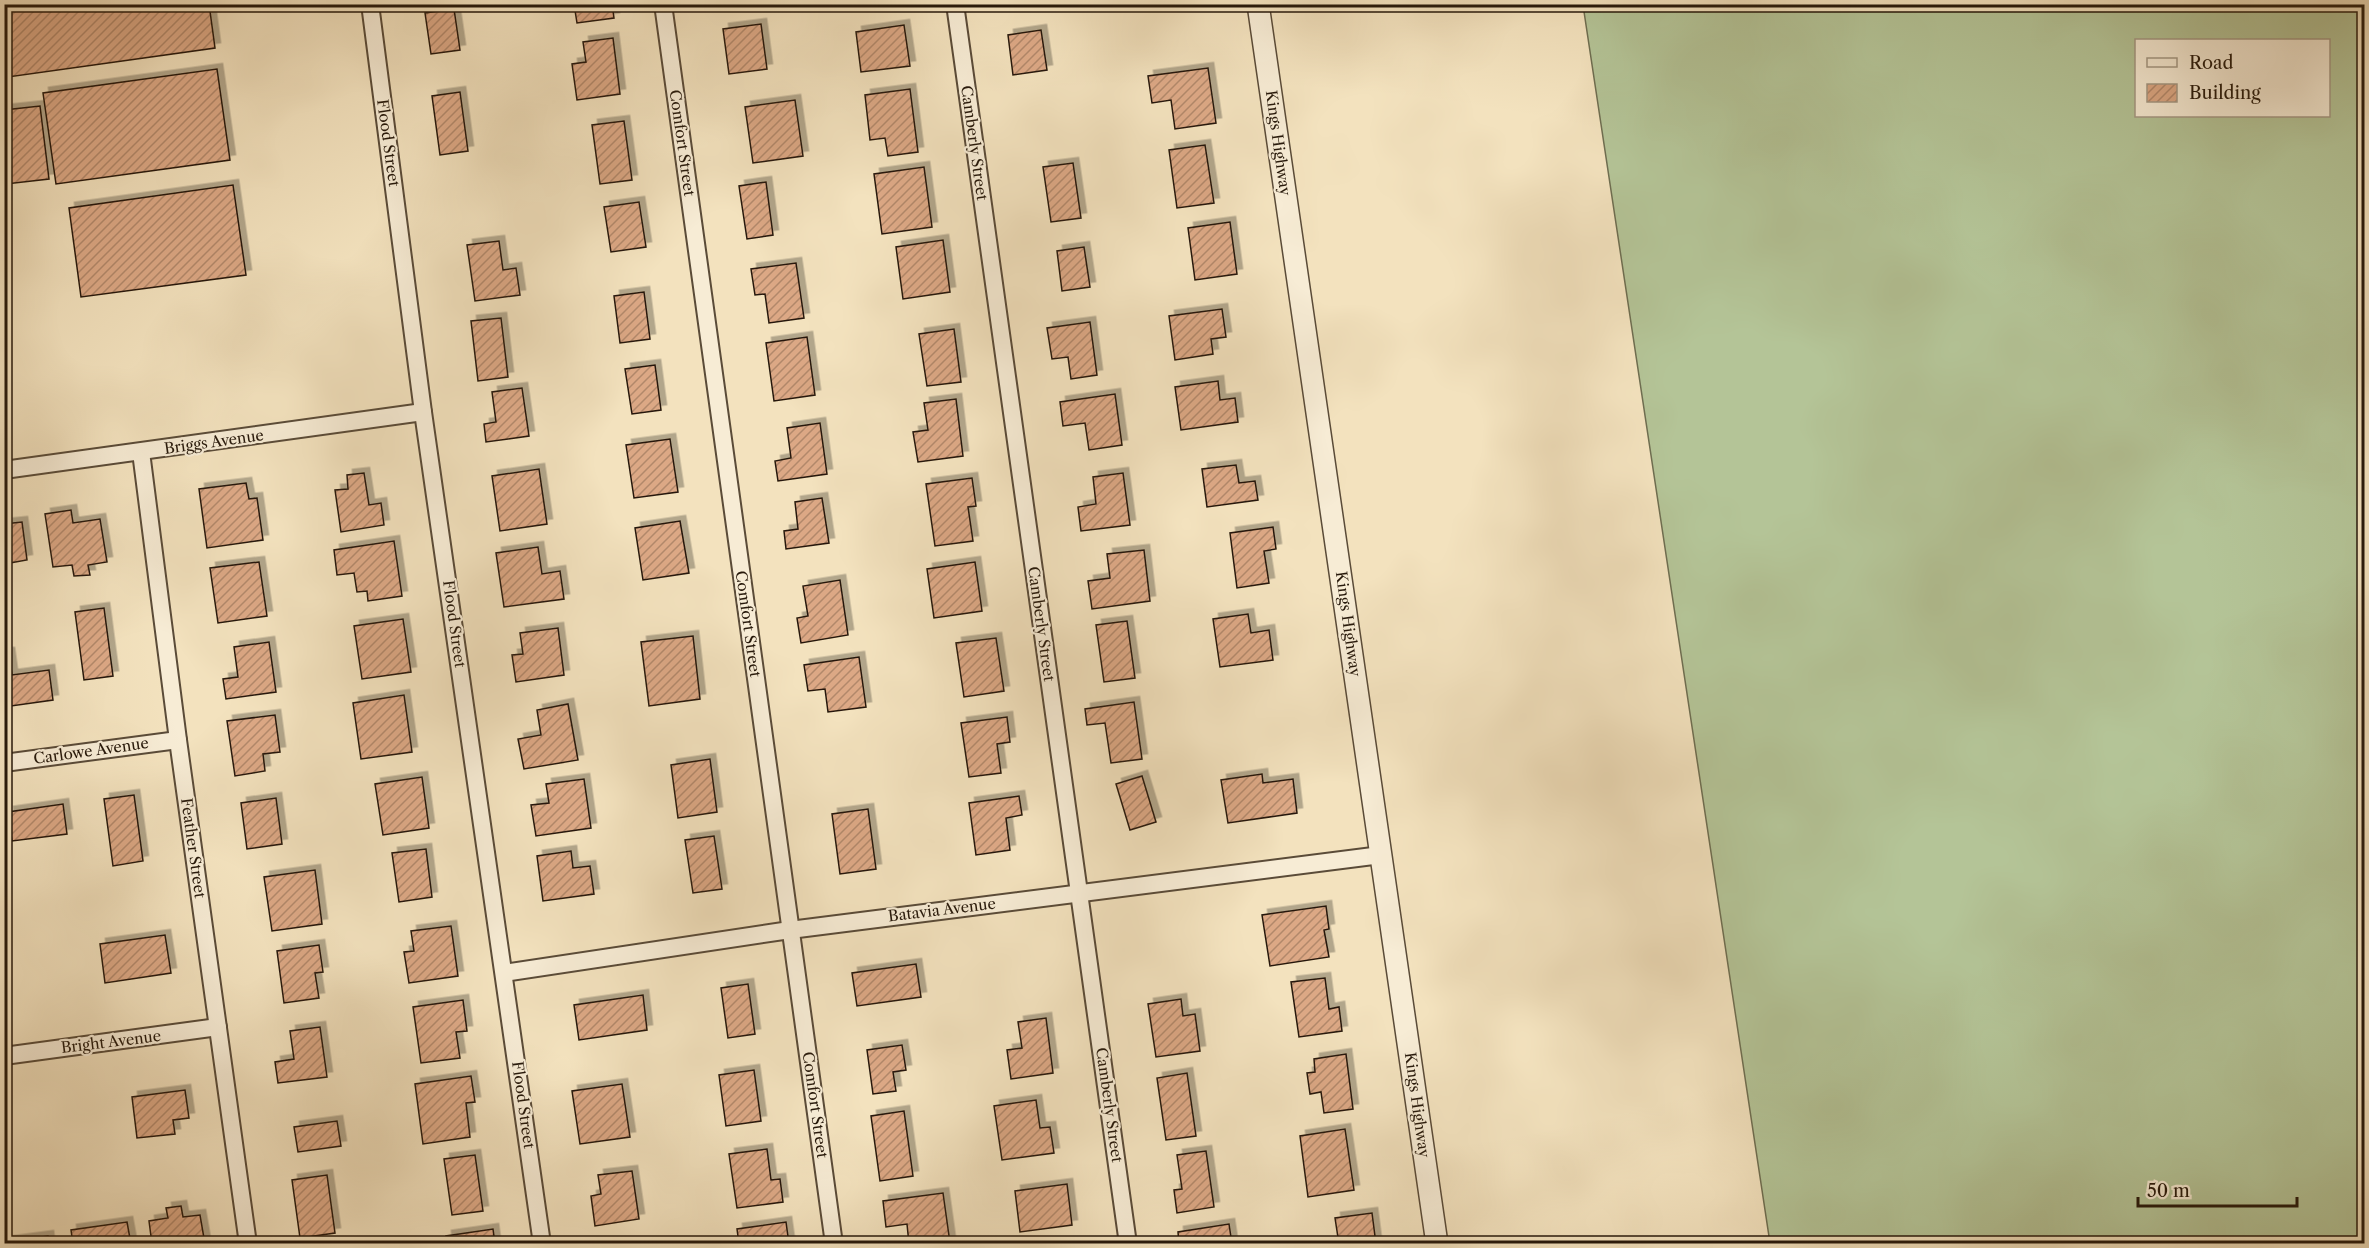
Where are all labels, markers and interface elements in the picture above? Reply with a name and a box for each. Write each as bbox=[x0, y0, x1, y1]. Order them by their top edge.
legend bbox=[2135, 39, 2330, 117]
text: Road bbox=[2189, 52, 2234, 74]
text: Building bbox=[2189, 82, 2261, 104]
street label: Camberly Street bbox=[957, 84, 992, 202]
street label: Comfort Street bbox=[666, 89, 699, 198]
street label: Kings Highway bbox=[1262, 89, 1295, 198]
street label: Flood Street bbox=[373, 98, 404, 189]
street label: Briggs Avenue bbox=[163, 425, 265, 458]
street label: Camberly Street bbox=[1024, 565, 1059, 683]
street label: Comfort Street bbox=[732, 570, 765, 679]
street label: Kings Highway bbox=[1332, 570, 1365, 679]
street label: Flood Street bbox=[439, 579, 470, 670]
street label: Carlowe Avenue bbox=[32, 733, 150, 768]
street label: Feather Street bbox=[177, 797, 210, 900]
street label: Batavia Avenue bbox=[887, 893, 997, 926]
street label: Bright Avenue bbox=[60, 1026, 162, 1057]
street label: Camberly Street bbox=[1092, 1046, 1127, 1164]
street label: Comfort Street bbox=[799, 1051, 832, 1160]
street label: Kings Highway bbox=[1401, 1051, 1434, 1160]
street label: Flood Street bbox=[508, 1060, 539, 1151]
scale bar bbox=[2138, 1170, 2297, 1208]
text: 50 m bbox=[2147, 1180, 2190, 1202]

